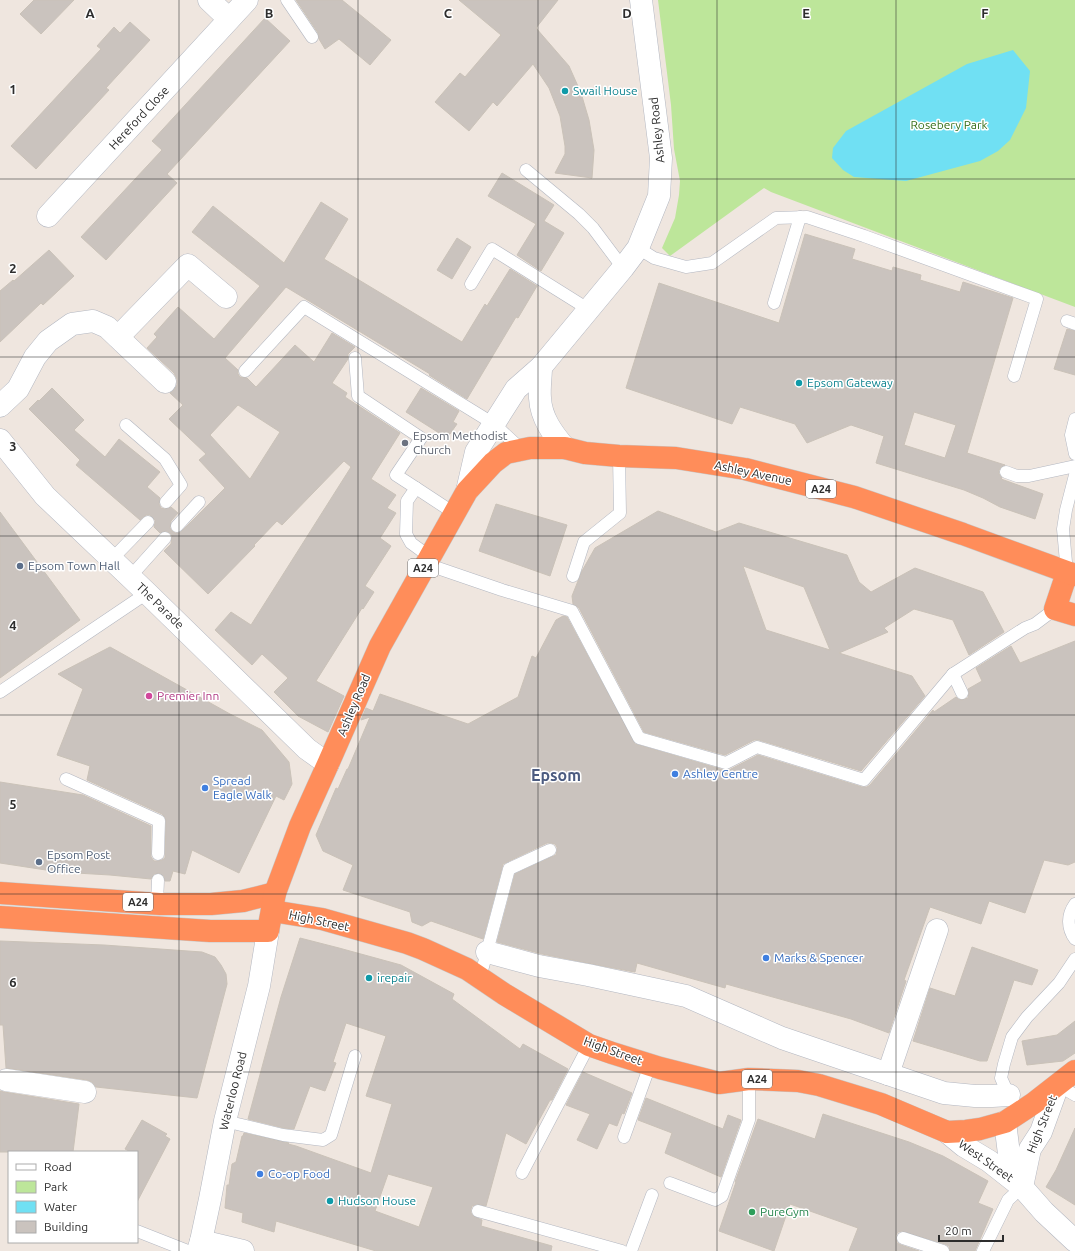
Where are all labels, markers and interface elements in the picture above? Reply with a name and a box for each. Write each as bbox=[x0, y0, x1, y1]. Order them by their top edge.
text: A bbox=[85, 6, 95, 20]
text: B bbox=[265, 6, 274, 20]
text: C bbox=[444, 6, 453, 20]
text: D bbox=[622, 6, 632, 20]
text: E bbox=[802, 6, 810, 20]
text: F bbox=[981, 6, 989, 20]
text: 1 bbox=[9, 82, 17, 96]
street label: Hereford Close bbox=[106, 83, 171, 152]
place label: Swail House bbox=[573, 84, 638, 97]
marker: Swail House bbox=[560, 86, 570, 96]
street label: Ashley Road bbox=[647, 97, 666, 164]
park label: Rosebery Park bbox=[910, 118, 988, 131]
text: 2 bbox=[9, 261, 17, 275]
place label: Epsom Gateway bbox=[807, 376, 893, 389]
marker: Epsom Gateway bbox=[794, 378, 804, 388]
place label: Epsom Methodist Church bbox=[413, 429, 508, 456]
marker: Epsom Methodist Church bbox=[400, 438, 410, 448]
text: 3 bbox=[9, 439, 17, 453]
street label: Ashley Avenue bbox=[713, 458, 793, 487]
road number: A24 bbox=[806, 480, 836, 498]
place label: Epsom Town Hall bbox=[28, 559, 120, 572]
road number: A24 bbox=[408, 559, 438, 577]
marker: Epsom Town Hall bbox=[15, 561, 25, 571]
street label: The Parade bbox=[134, 580, 187, 631]
text: 4 bbox=[9, 618, 17, 632]
street label: Ashley Road bbox=[335, 672, 372, 738]
place label: Premier Inn bbox=[157, 689, 219, 702]
marker: Premier Inn bbox=[144, 691, 154, 701]
district label: Epsom bbox=[531, 766, 581, 784]
place label: Ashley Centre bbox=[683, 767, 758, 780]
marker: Ashley Centre bbox=[670, 769, 680, 779]
place label: Spread Eagle Walk bbox=[213, 774, 272, 801]
marker: Spread Eagle Walk bbox=[200, 783, 210, 793]
text: 5 bbox=[9, 797, 17, 811]
place label: Epsom Post Office bbox=[47, 848, 110, 875]
marker: Epsom Post Office bbox=[34, 857, 44, 867]
road number: A24 bbox=[123, 893, 153, 911]
street label: High Street bbox=[288, 908, 351, 933]
place label: Marks & Spencer bbox=[774, 951, 864, 964]
marker: Marks & Spencer bbox=[761, 953, 771, 963]
place label: irepair bbox=[377, 971, 412, 984]
marker: irepair bbox=[364, 973, 374, 983]
text: 6 bbox=[9, 975, 17, 989]
street label: High Street bbox=[582, 1034, 644, 1067]
street label: Waterloo Road bbox=[216, 1050, 249, 1132]
road number: A24 bbox=[742, 1070, 772, 1088]
street label: High Street bbox=[1024, 1093, 1059, 1155]
street label: West Street bbox=[956, 1137, 1016, 1184]
legend bbox=[8, 1151, 138, 1243]
text: Road bbox=[44, 1160, 72, 1173]
place label: Co-op Food bbox=[268, 1167, 330, 1180]
marker: Co-op Food bbox=[255, 1169, 265, 1179]
text: Park bbox=[44, 1180, 68, 1193]
place label: Hudson House bbox=[338, 1194, 416, 1207]
marker: Hudson House bbox=[325, 1196, 335, 1206]
text: Water bbox=[44, 1200, 77, 1213]
place label: PureGym bbox=[760, 1205, 809, 1218]
marker: PureGym bbox=[747, 1207, 757, 1217]
scale bar bbox=[939, 1217, 1003, 1243]
text: Building bbox=[44, 1220, 88, 1233]
text: 20 m bbox=[945, 1224, 972, 1237]

